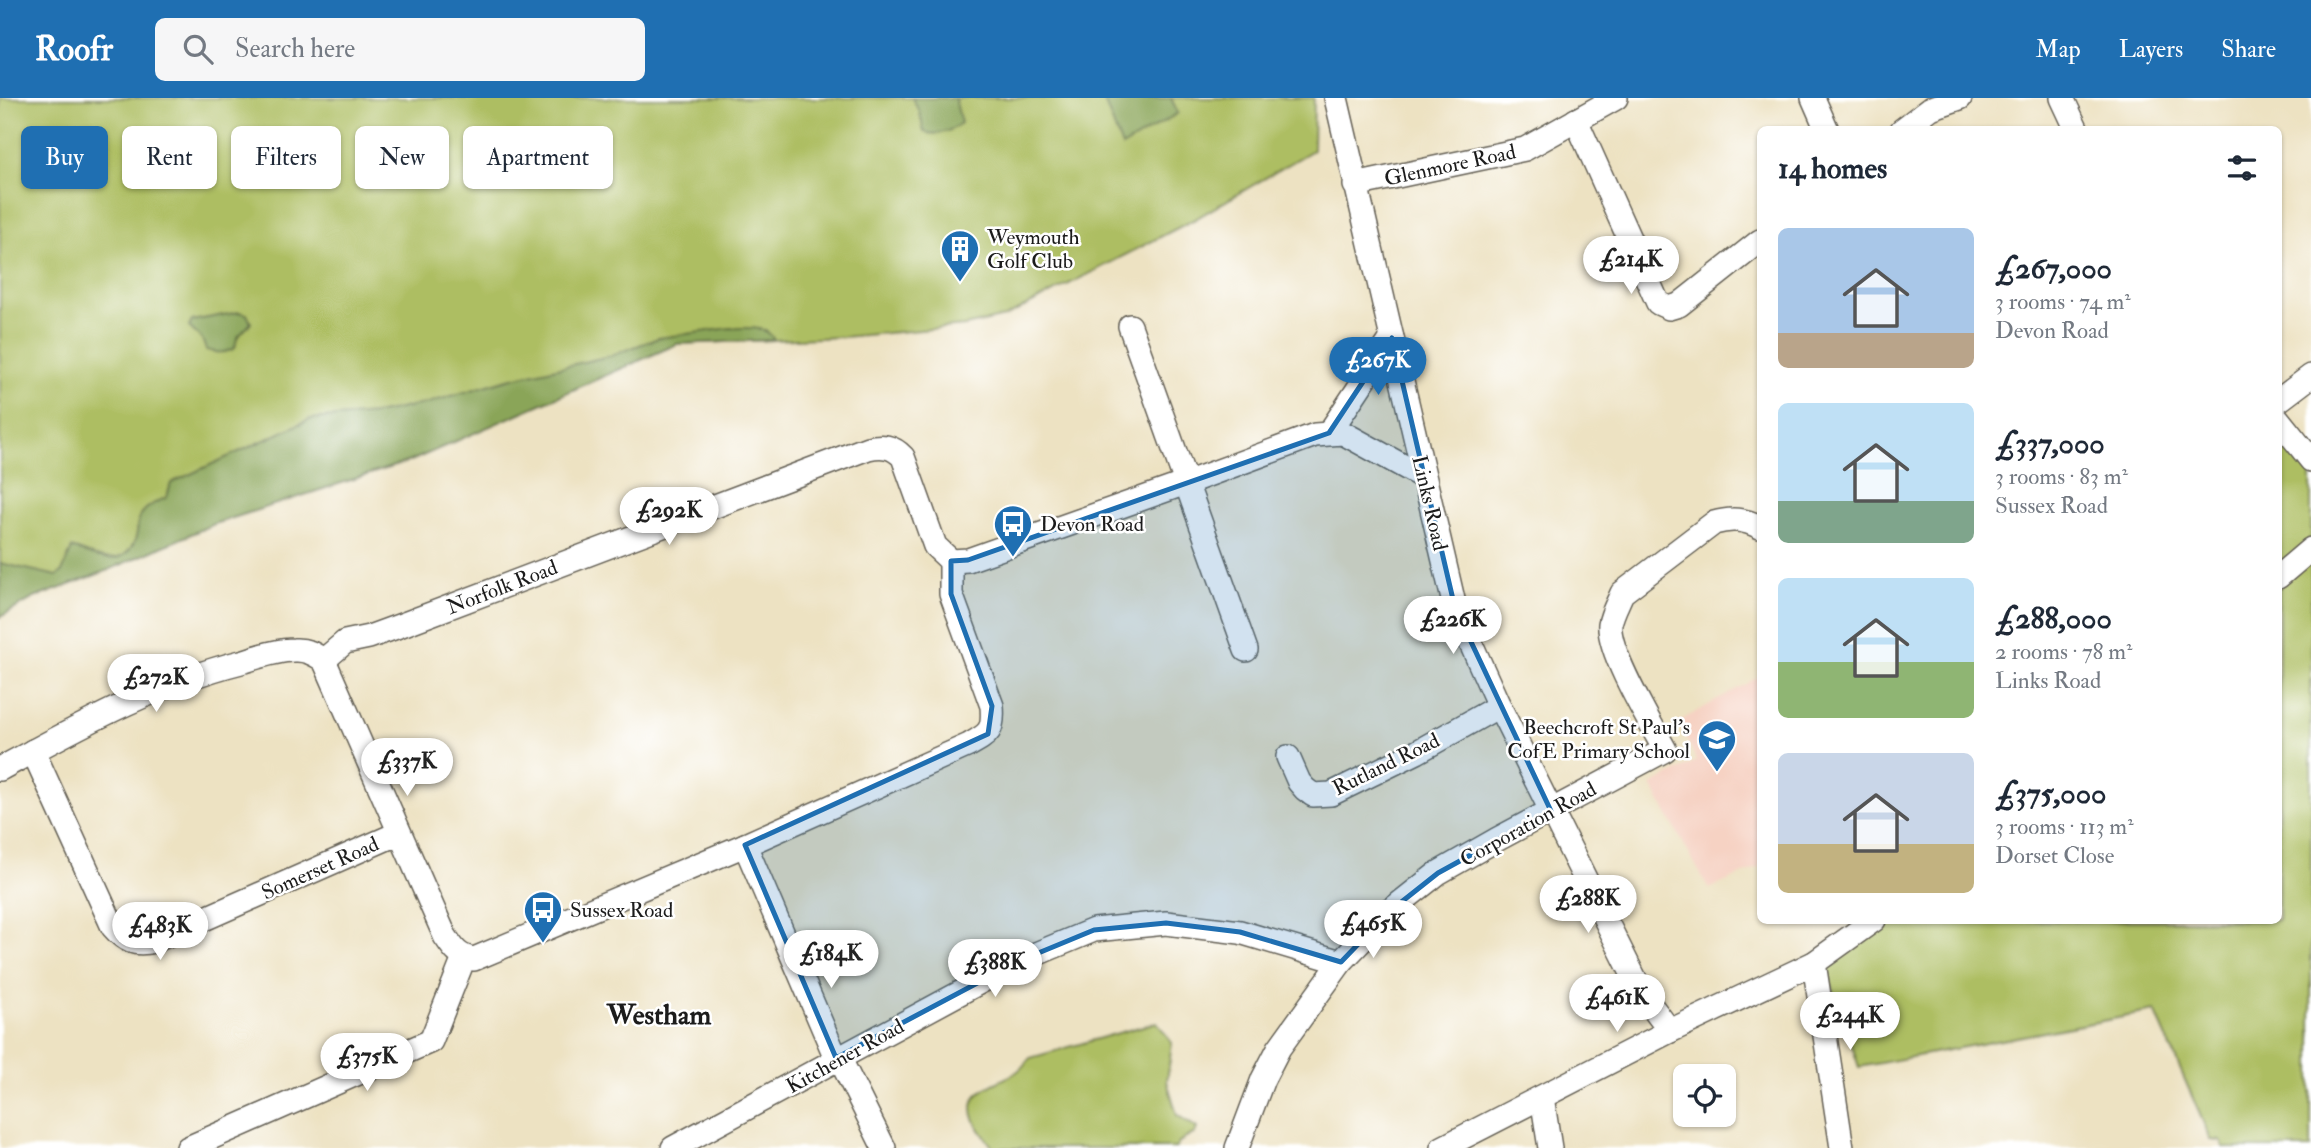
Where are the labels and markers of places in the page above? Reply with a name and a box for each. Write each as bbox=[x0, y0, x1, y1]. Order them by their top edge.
place label: Weymouth Golf Club bbox=[986, 224, 1079, 275]
building icon: Weymouth Golf Club bbox=[939, 228, 981, 283]
pin: £214K bbox=[1582, 236, 1680, 296]
pin: £267K bbox=[1329, 338, 1427, 397]
pin: £292K bbox=[620, 488, 718, 547]
bus stop icon: Devon Road bbox=[992, 503, 1034, 558]
place label: Devon Road bbox=[1040, 511, 1145, 538]
pin: £226K bbox=[1404, 596, 1502, 656]
pin: £272K bbox=[107, 654, 205, 714]
place label: Beechcroft St Paul's CofE Primary School bbox=[1507, 714, 1691, 765]
school or university icon: Beechcroft St Paul's CofE Primary School bbox=[1696, 718, 1738, 773]
pin: £337K bbox=[358, 738, 456, 798]
pin: £288K bbox=[1539, 876, 1637, 935]
bus stop icon: Sussex Road bbox=[522, 889, 564, 944]
place label: Sussex Road bbox=[570, 897, 674, 924]
pin: £465K bbox=[1324, 900, 1422, 960]
pin: £483K bbox=[111, 902, 209, 962]
pin: £184K bbox=[782, 930, 880, 990]
pin: £388K bbox=[946, 940, 1044, 999]
pin: £461K bbox=[1568, 974, 1666, 1034]
pin: £244K bbox=[1801, 992, 1899, 1052]
pin: £375K bbox=[318, 1034, 416, 1093]

